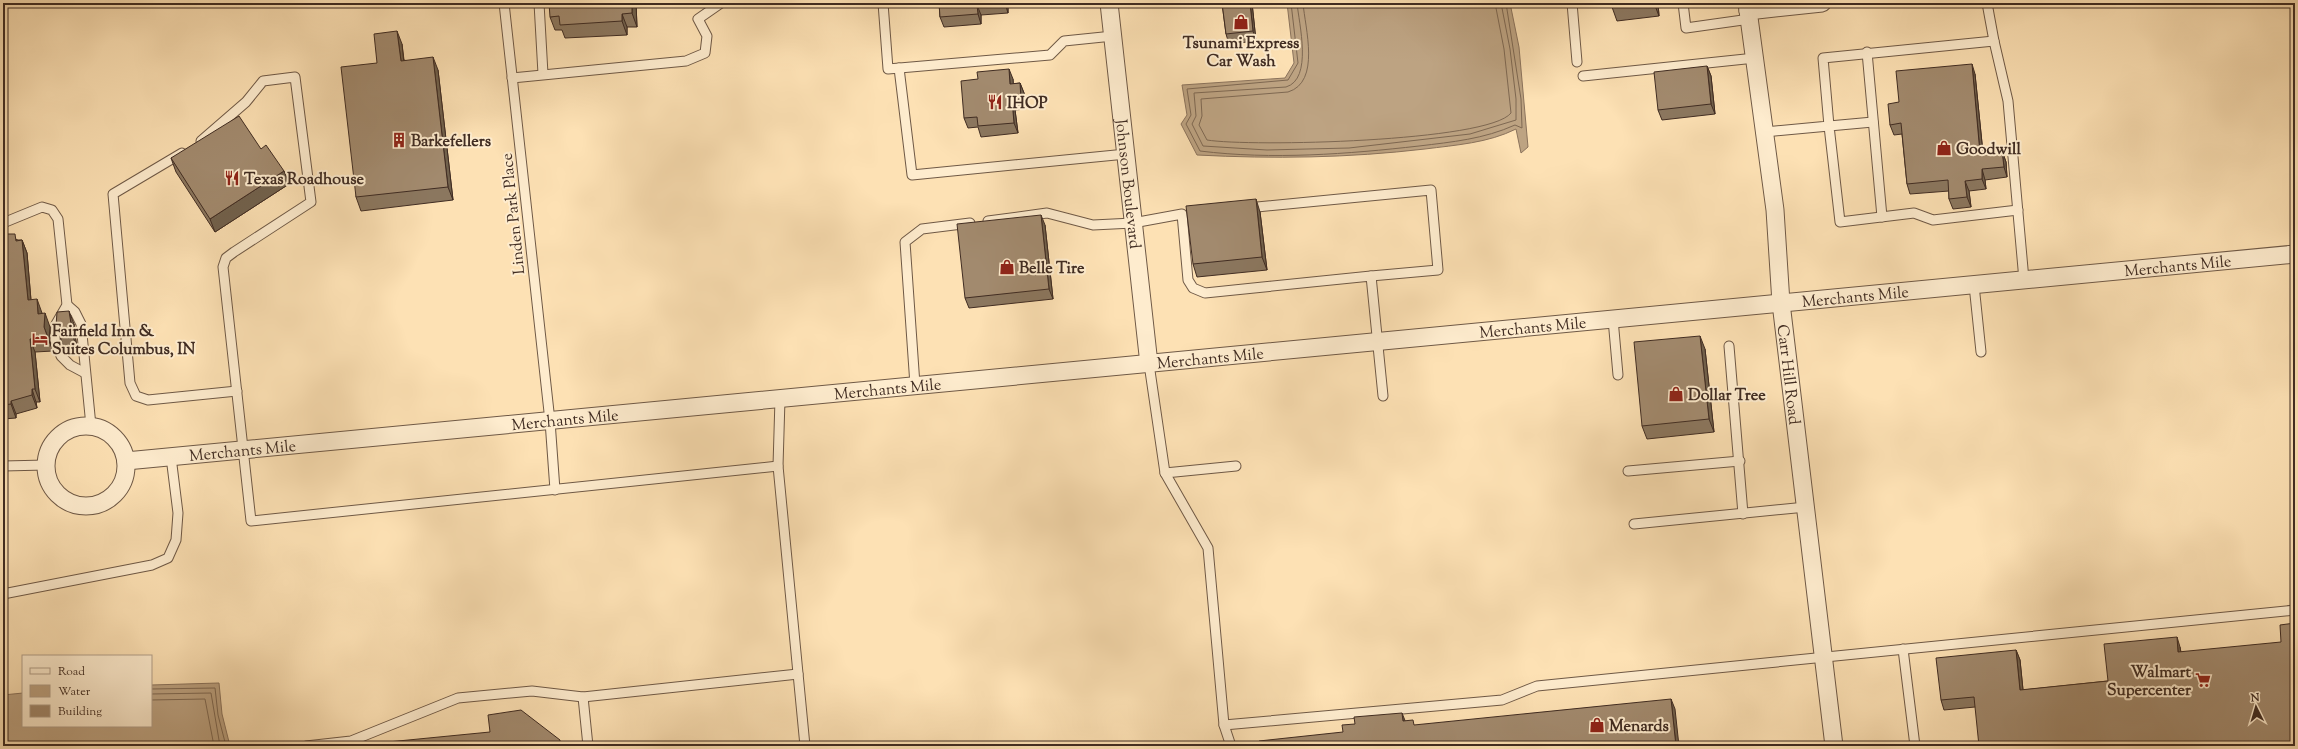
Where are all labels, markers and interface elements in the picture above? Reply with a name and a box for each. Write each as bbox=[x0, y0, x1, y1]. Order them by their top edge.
shop icon: Tsunami Express Car Wash bbox=[1232, 13, 1250, 31]
place label: Tsunami Express Car Wash bbox=[1183, 33, 1299, 74]
restaurant icon: IHOP bbox=[986, 93, 1004, 111]
place label: IHOP bbox=[1007, 93, 1048, 116]
street label: Johnson Boulevard bbox=[1108, 117, 1145, 250]
building icon: Barkefellers bbox=[390, 131, 408, 149]
place label: Barkefellers bbox=[411, 131, 491, 154]
shop icon: Goodwill bbox=[1935, 139, 1953, 157]
place label: Goodwill bbox=[1956, 139, 2021, 162]
street label: Linden Park Place bbox=[497, 152, 532, 276]
restaurant icon: Texas Roadhouse bbox=[223, 169, 241, 187]
place label: Texas Roadhouse bbox=[244, 169, 364, 192]
street label: Merchants Mile bbox=[2123, 251, 2232, 284]
shop icon: Belle Tire bbox=[998, 258, 1016, 276]
place label: Belle Tire bbox=[1019, 258, 1085, 281]
street label: Merchants Mile bbox=[1801, 282, 1910, 315]
street label: Merchants Mile bbox=[1478, 313, 1587, 346]
place label: Fairfield Inn & Suites Columbus, IN bbox=[52, 321, 195, 362]
street label: Carr Hill Road bbox=[1770, 323, 1804, 426]
hotel icon: Fairfield Inn & Suites Columbus, IN bbox=[31, 330, 49, 348]
street label: Merchants Mile bbox=[1156, 343, 1265, 377]
street label: Merchants Mile bbox=[833, 374, 942, 407]
shop icon: Dollar Tree bbox=[1667, 385, 1685, 403]
place label: Dollar Tree bbox=[1688, 385, 1766, 408]
street label: Merchants Mile bbox=[511, 405, 620, 438]
street label: Merchants Mile bbox=[188, 436, 297, 469]
legend bbox=[22, 655, 152, 727]
place label: Walmart Supercenter bbox=[2107, 662, 2192, 703]
text: Road bbox=[58, 663, 85, 681]
supermarket icon: Walmart Supercenter bbox=[2194, 671, 2212, 689]
text: Water bbox=[58, 683, 91, 701]
north arrow bbox=[2236, 687, 2276, 727]
text: N bbox=[2249, 690, 2261, 706]
text: Building bbox=[58, 703, 102, 721]
shop icon: Menards bbox=[1588, 716, 1606, 734]
place label: Menards bbox=[1609, 716, 1669, 739]

